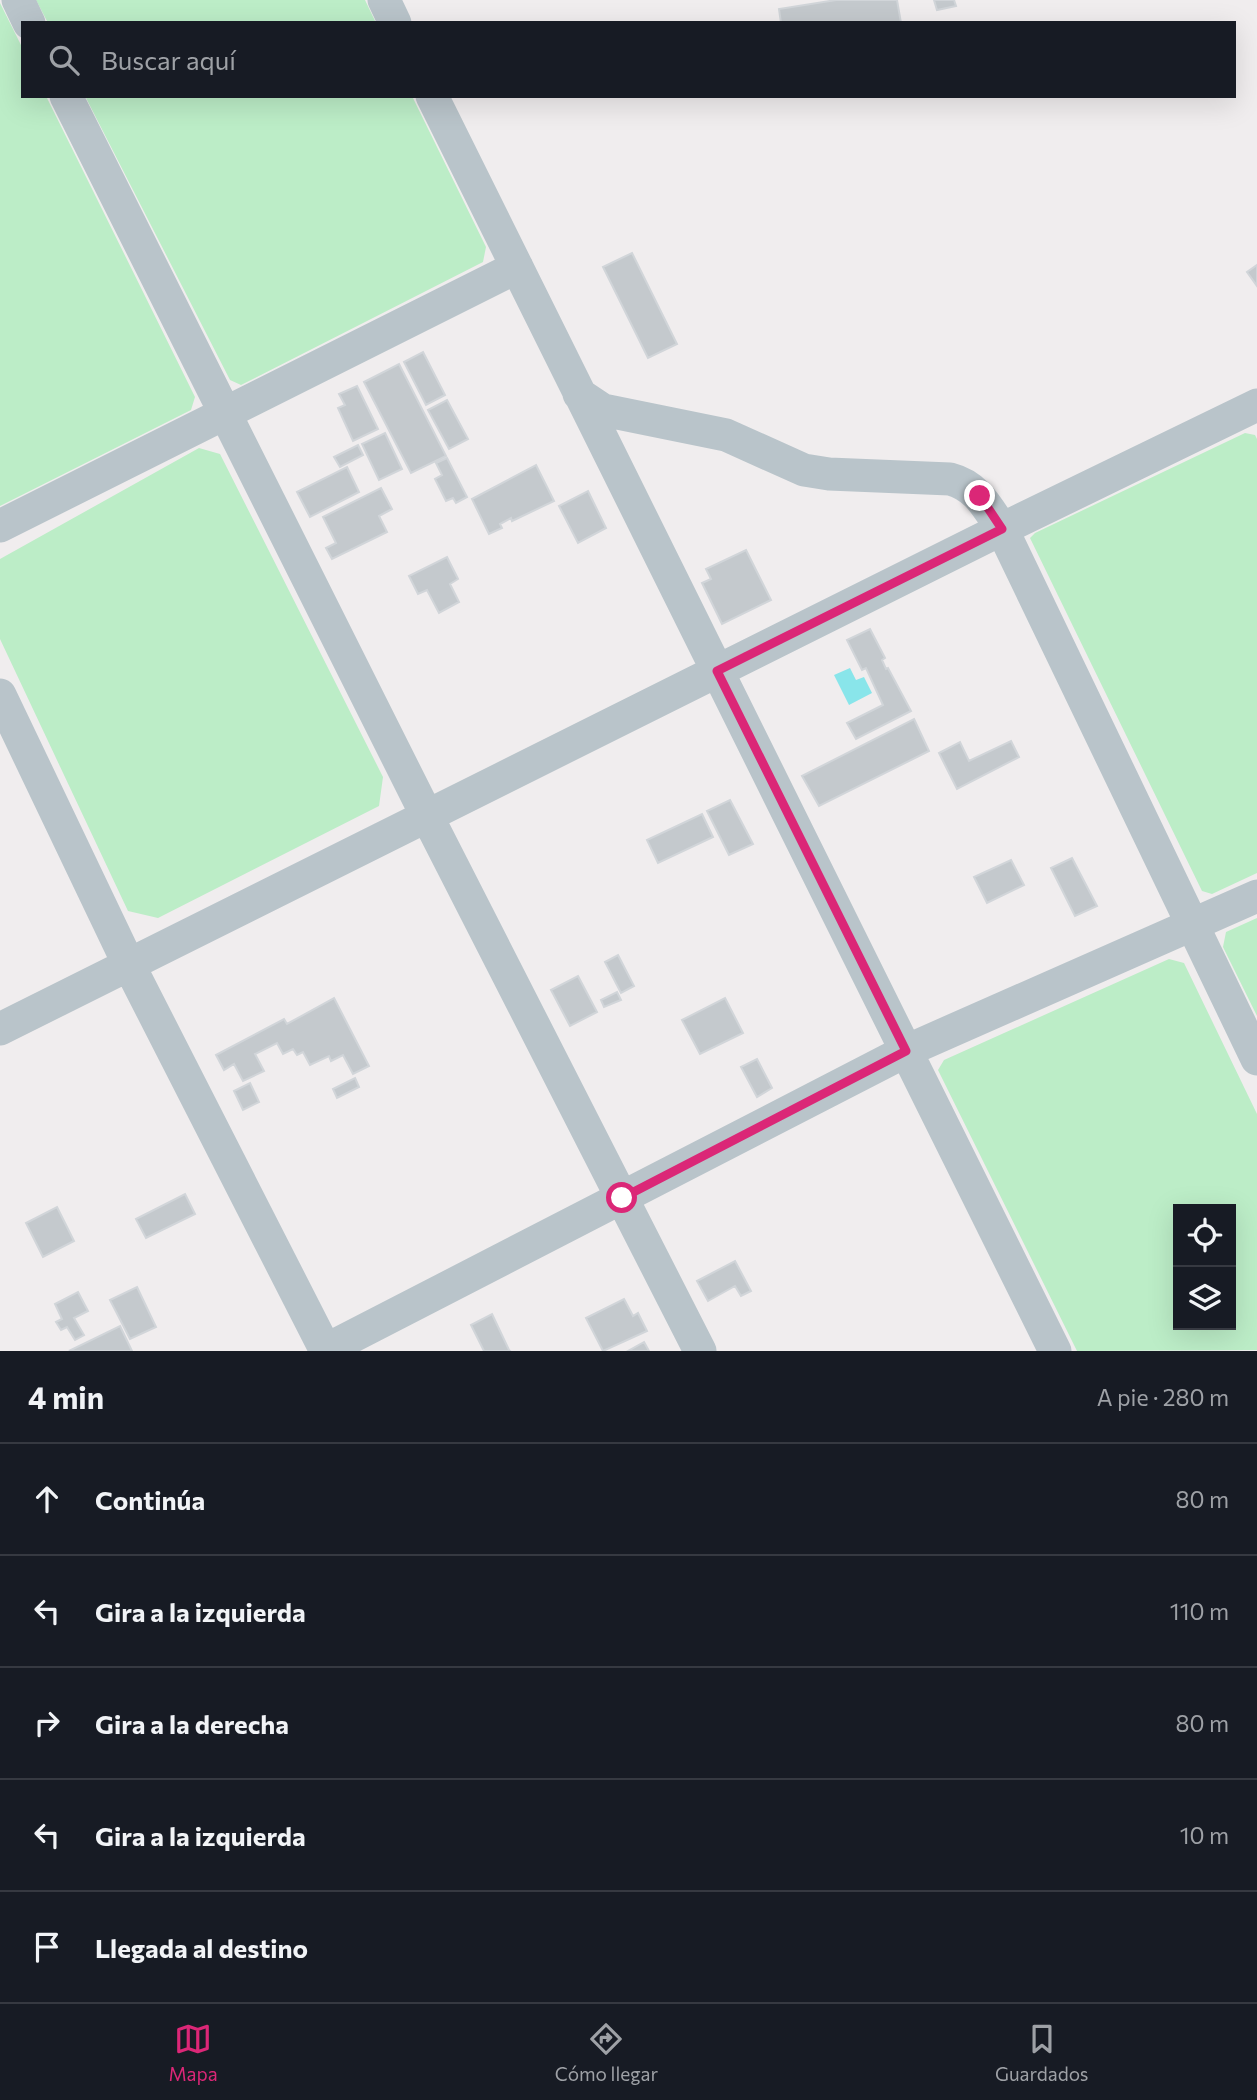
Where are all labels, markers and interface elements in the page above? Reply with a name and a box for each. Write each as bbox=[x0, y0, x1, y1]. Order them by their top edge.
search box bbox=[21, 21, 1236, 98]
icon: search bbox=[45, 41, 83, 79]
text: Buscar aquí bbox=[101, 44, 236, 75]
route end bbox=[964, 480, 995, 511]
route start bbox=[606, 1182, 637, 1213]
map controls bbox=[1173, 1204, 1236, 1330]
button: locate bbox=[1173, 1204, 1236, 1267]
button: layers bbox=[1173, 1267, 1236, 1330]
text: 4 min bbox=[28, 1378, 104, 1415]
text: A pie · 280 m bbox=[1097, 1383, 1229, 1411]
icon: ahead bbox=[28, 1480, 66, 1518]
text: Continúa bbox=[95, 1484, 205, 1515]
text: 80 m bbox=[1176, 1485, 1229, 1513]
icon: left bbox=[28, 1592, 66, 1630]
text: Gira a la izquierda bbox=[95, 1596, 306, 1627]
text: 110 m bbox=[1170, 1597, 1229, 1625]
icon: right bbox=[28, 1704, 66, 1742]
text: Gira a la derecha bbox=[95, 1708, 289, 1739]
text: 80 m bbox=[1176, 1709, 1229, 1737]
icon: left bbox=[28, 1816, 66, 1854]
text: Gira a la izquierda bbox=[95, 1820, 306, 1851]
text: 10 m bbox=[1180, 1821, 1229, 1849]
icon: arrive bbox=[28, 1928, 66, 1966]
text: Llegada al destino bbox=[95, 1932, 308, 1963]
tab: Mapa bbox=[169, 2020, 218, 2085]
tab: Cómo llegar bbox=[555, 2020, 658, 2085]
tab: Guardados bbox=[995, 2020, 1088, 2085]

